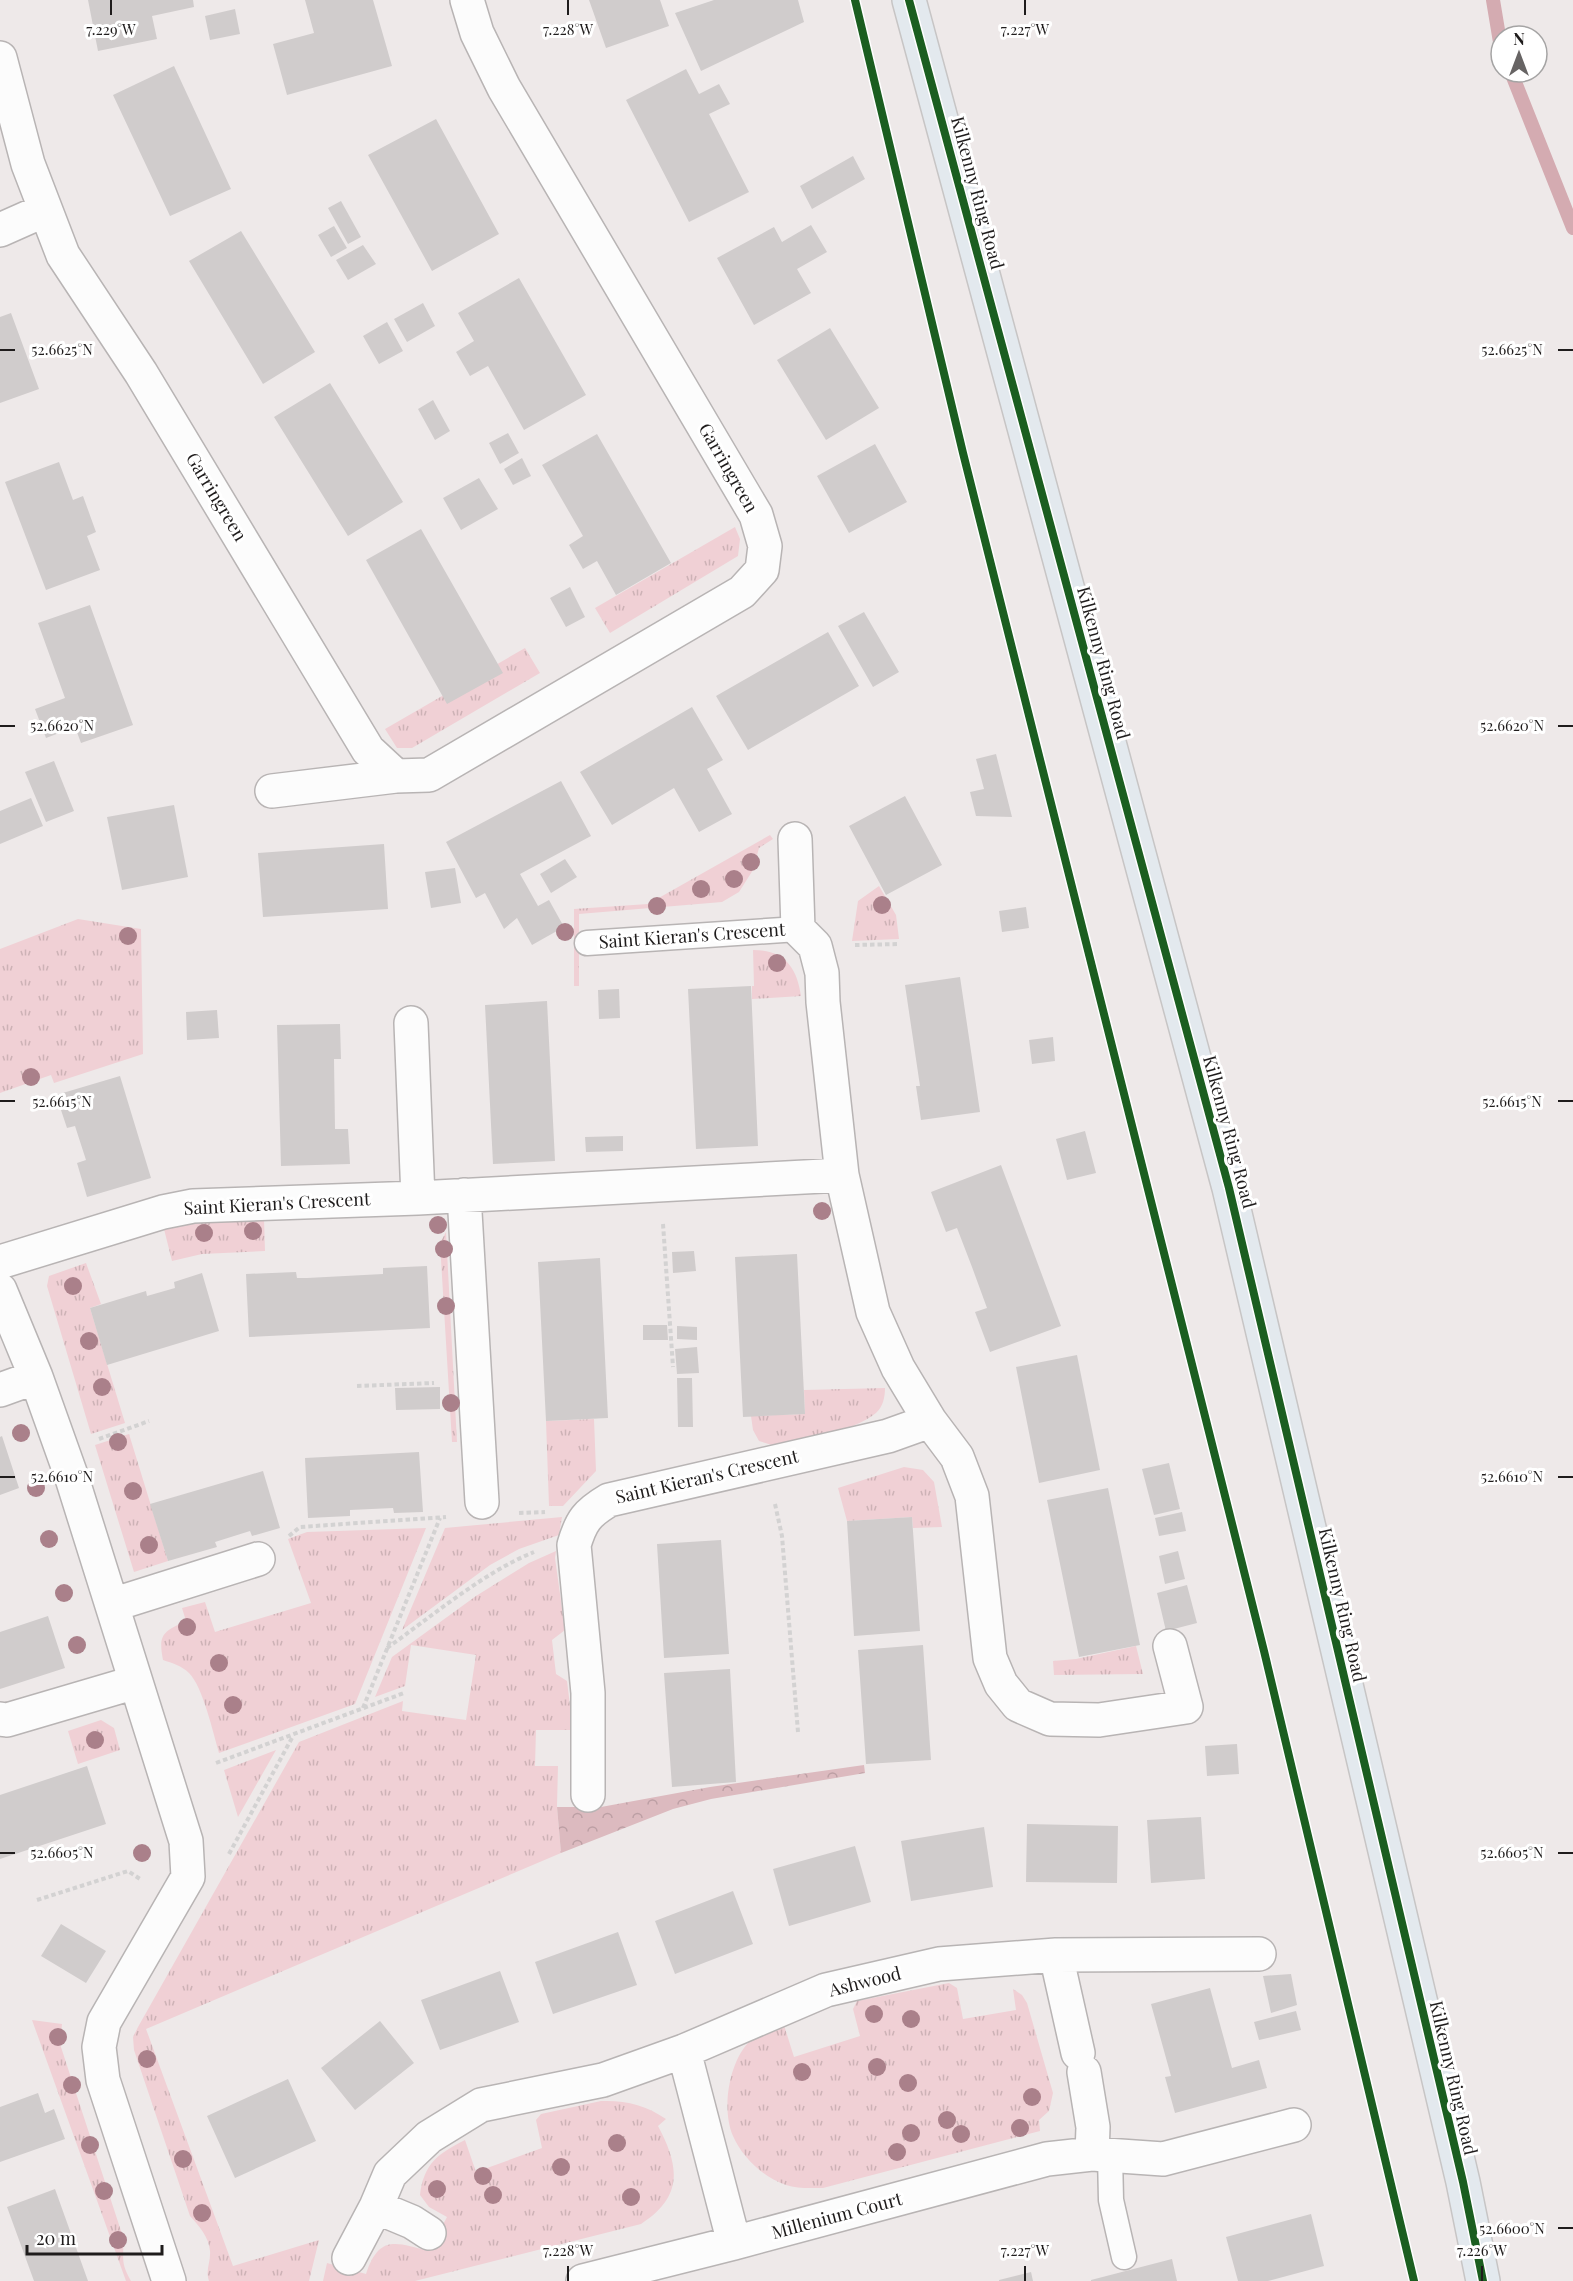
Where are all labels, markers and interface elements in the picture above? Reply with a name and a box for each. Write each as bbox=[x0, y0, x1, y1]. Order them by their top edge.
text: 7.229°W bbox=[86, 19, 136, 39]
text: 7.228°W bbox=[543, 19, 593, 39]
text: 7.227°W bbox=[1001, 19, 1050, 39]
north arrow bbox=[1489, 24, 1549, 84]
text: N bbox=[1513, 28, 1525, 49]
street label: Kilkenny Ring Road bbox=[946, 114, 1010, 272]
text: 52.6625°N bbox=[31, 339, 93, 359]
text: 52.6625°N bbox=[1481, 339, 1543, 359]
street label: Garringreen bbox=[694, 418, 764, 517]
street label: Garringreen bbox=[181, 448, 253, 546]
street label: Kilkenny Ring Road bbox=[1072, 584, 1136, 742]
text: 52.6620°N bbox=[30, 715, 94, 735]
text: 52.6620°N bbox=[1480, 715, 1544, 735]
street label: Saint Kieran's Crescent bbox=[598, 916, 787, 953]
street label: Kilkenny Ring Road bbox=[1198, 1053, 1262, 1211]
text: 52.6615°N bbox=[32, 1091, 92, 1111]
text: 52.6615°N bbox=[1482, 1091, 1542, 1111]
street label: Saint Kieran's Crescent bbox=[183, 1186, 372, 1220]
street label: Saint Kieran's Crescent bbox=[613, 1443, 801, 1509]
text: 52.6610°N bbox=[31, 1466, 94, 1486]
text: 52.6610°N bbox=[1481, 1466, 1544, 1486]
street label: Kilkenny Ring Road bbox=[1314, 1525, 1373, 1685]
text: 52.6605°N bbox=[30, 1842, 94, 1862]
text: 52.6605°N bbox=[1480, 1842, 1544, 1862]
street label: Ashwood bbox=[825, 1960, 904, 2002]
street label: Kilkenny Ring Road bbox=[1425, 1998, 1484, 2158]
street label: Millenium Court bbox=[769, 2186, 905, 2244]
scale bar bbox=[27, 2218, 162, 2256]
text: 52.6600°N bbox=[1479, 2218, 1545, 2238]
text: 20 m bbox=[36, 2226, 76, 2250]
text: 7.228°W bbox=[543, 2240, 593, 2260]
text: 7.227°W bbox=[1001, 2240, 1050, 2260]
text: 7.226°W bbox=[1457, 2240, 1507, 2260]

